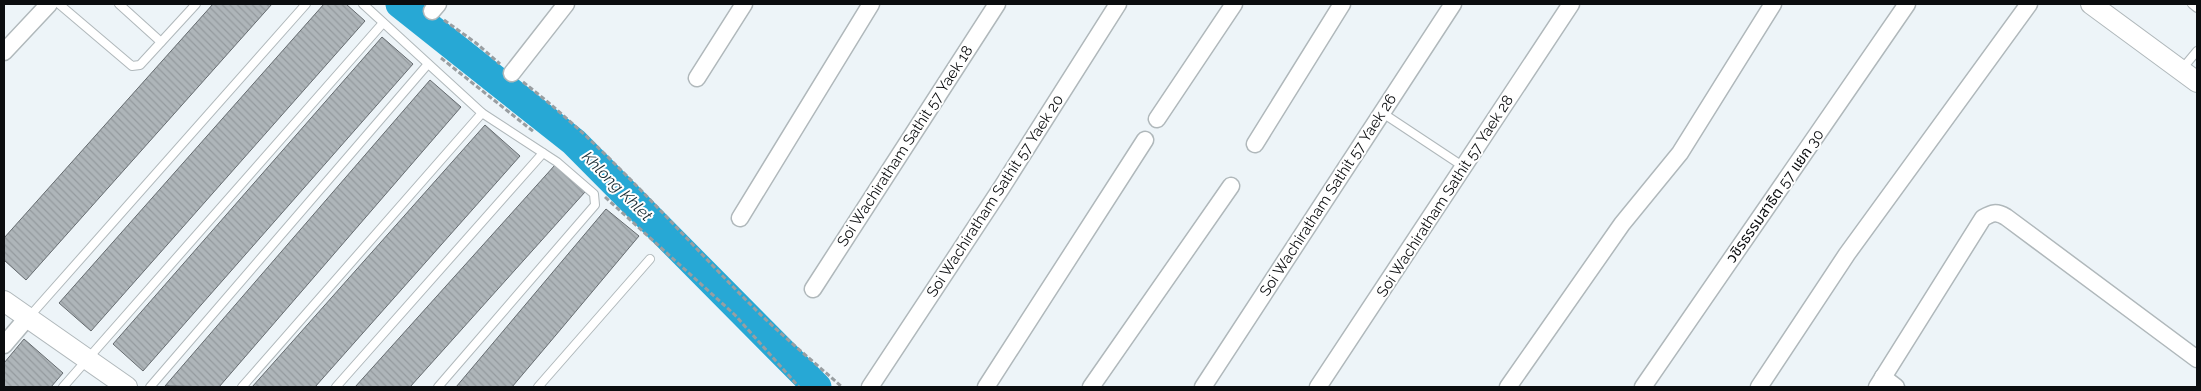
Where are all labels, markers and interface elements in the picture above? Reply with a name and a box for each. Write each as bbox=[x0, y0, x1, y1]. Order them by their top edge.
street label: Soi Wachiratham Sathit 57 Yaek 18 bbox=[833, 42, 977, 250]
street label: Soi Wachiratham Sathit 57 Yaek 20 bbox=[923, 91, 1067, 301]
street label: Soi Wachiratham Sathit 57 Yaek 26 bbox=[1256, 91, 1400, 299]
street label: Soi Wachiratham Sathit 57 Yaek 28 bbox=[1373, 92, 1517, 300]
street label: วชิรธรรมสาธิต 57 แยก 30 bbox=[1722, 126, 1828, 266]
water label: Khlong Khlet bbox=[578, 147, 657, 226]

